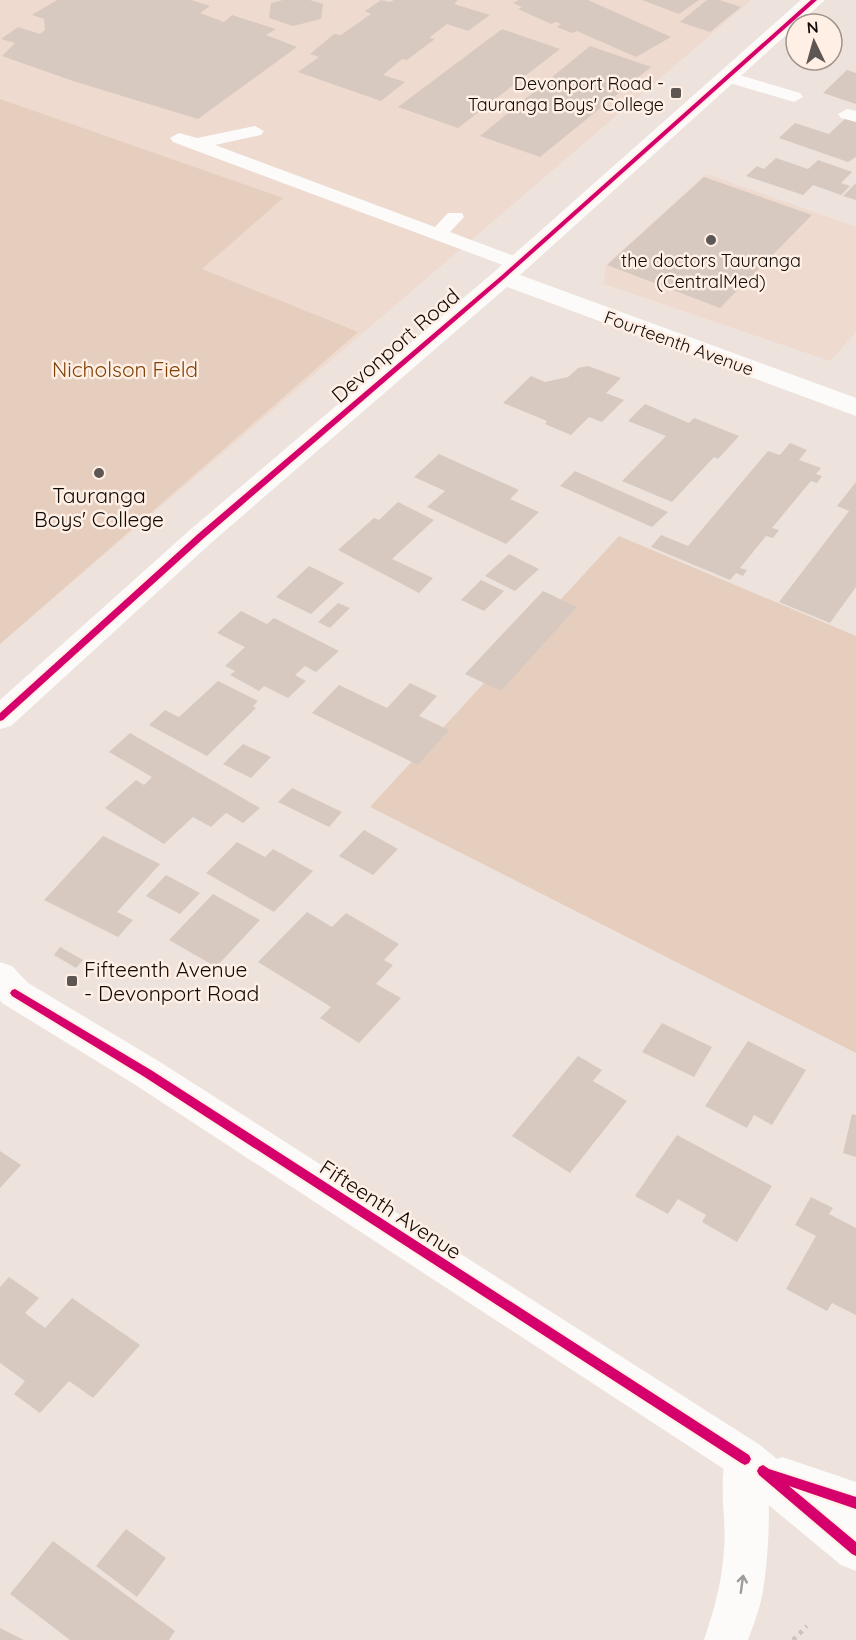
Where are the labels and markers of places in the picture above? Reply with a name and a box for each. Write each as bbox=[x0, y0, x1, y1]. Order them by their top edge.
place label: Devonport Road - Tauranga Boys' College bbox=[468, 72, 664, 116]
marker: Devonport Road - Tauranga Boys' College bbox=[669, 86, 683, 100]
marker: the doctors Tauranga (CentralMed) bbox=[704, 233, 718, 247]
place label: the doctors Tauranga (CentralMed) bbox=[621, 249, 801, 293]
marker: Tauranga Boys' College bbox=[92, 466, 106, 480]
place label: Tauranga Boys' College bbox=[34, 482, 164, 532]
place label: Fifteenth Avenue - Devonport Road bbox=[84, 956, 259, 1006]
marker: Fifteenth Avenue - Devonport Road bbox=[65, 974, 79, 988]

